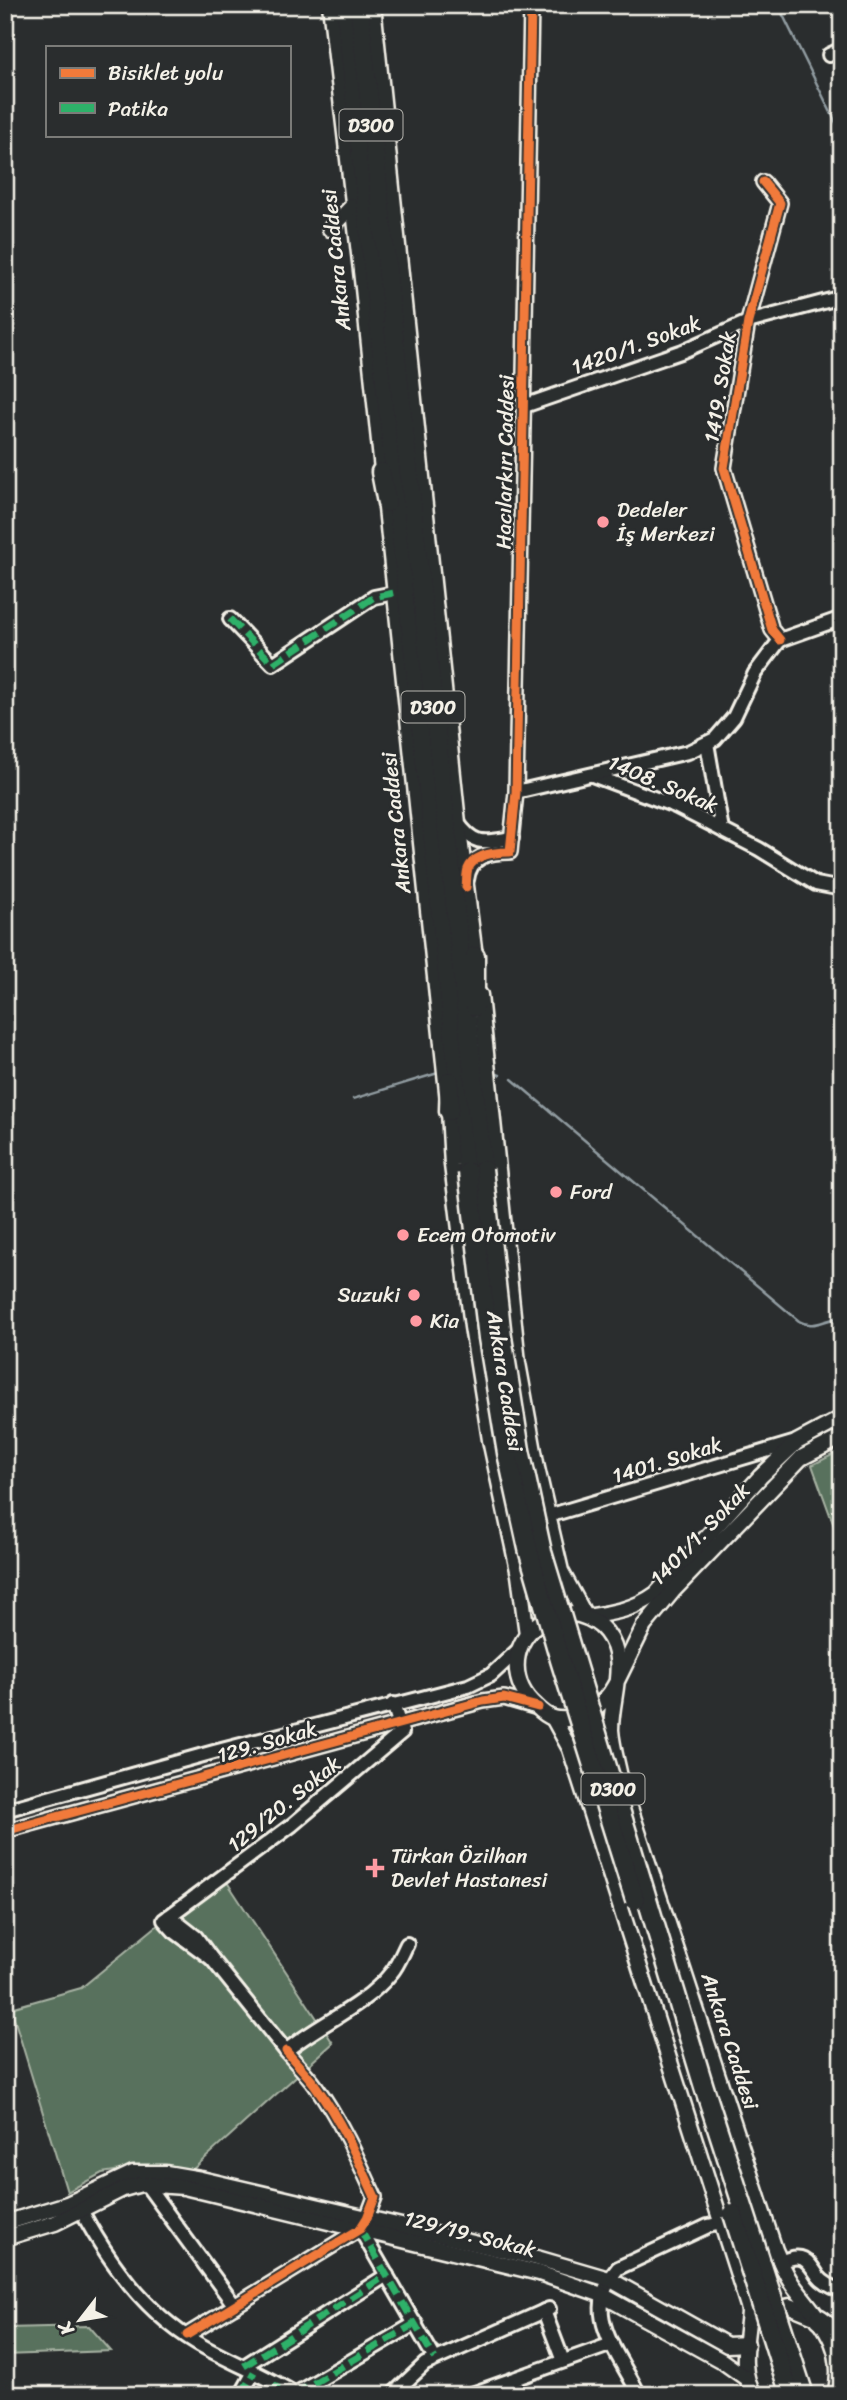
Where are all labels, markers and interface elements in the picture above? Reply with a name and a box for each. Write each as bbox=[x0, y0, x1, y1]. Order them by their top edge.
legend bbox=[46, 46, 290, 136]
text: Bisiklet yolu bbox=[108, 54, 224, 92]
text: Patika bbox=[108, 90, 168, 128]
road number: D300 bbox=[340, 110, 402, 140]
street label: Ankara Caddesi bbox=[310, 186, 362, 334]
street label: 1420/1. Sokak bbox=[566, 304, 706, 386]
street label: 1419. Sokak bbox=[692, 328, 748, 446]
street label: Hacılarkırı Caddesi bbox=[484, 373, 526, 550]
place label: Dedeler İş Merkezi bbox=[616, 491, 716, 553]
marker: Dedeler İş Merkezi bbox=[595, 514, 611, 530]
road number: D300 bbox=[402, 692, 464, 722]
street label: 1408. Sokak bbox=[602, 744, 724, 824]
street label: Ankara Caddesi bbox=[370, 749, 422, 897]
place label: Ford bbox=[570, 1173, 614, 1211]
marker: Ford bbox=[548, 1184, 564, 1200]
place label: Ecem Otomotiv bbox=[417, 1216, 557, 1254]
marker: Ecem Otomotiv bbox=[395, 1227, 411, 1243]
place label: Suzuki bbox=[337, 1276, 401, 1314]
marker: Suzuki bbox=[406, 1287, 422, 1303]
place label: Kia bbox=[430, 1302, 460, 1340]
street label: Ankara Caddesi bbox=[475, 1307, 535, 1455]
marker: Kia bbox=[408, 1313, 424, 1329]
street label: 1401. Sokak bbox=[607, 1425, 727, 1495]
street label: 1401/1. Sokak bbox=[640, 1473, 760, 1595]
street label: 129. Sokak bbox=[212, 1710, 322, 1774]
street label: 129/20. Sokak bbox=[218, 1746, 350, 1862]
road number: D300 bbox=[582, 1774, 644, 1804]
place label: Türkan Özilhan Devlet Hastanesi bbox=[391, 1837, 548, 1899]
marker: Türkan Özilhan Devlet Hastanesi bbox=[365, 1858, 385, 1878]
street label: Ankara Caddesi bbox=[690, 1966, 770, 2116]
street label: 129/19. Sokak bbox=[400, 2199, 540, 2269]
north arrow bbox=[46, 2284, 116, 2354]
text: K bbox=[48, 2314, 83, 2343]

